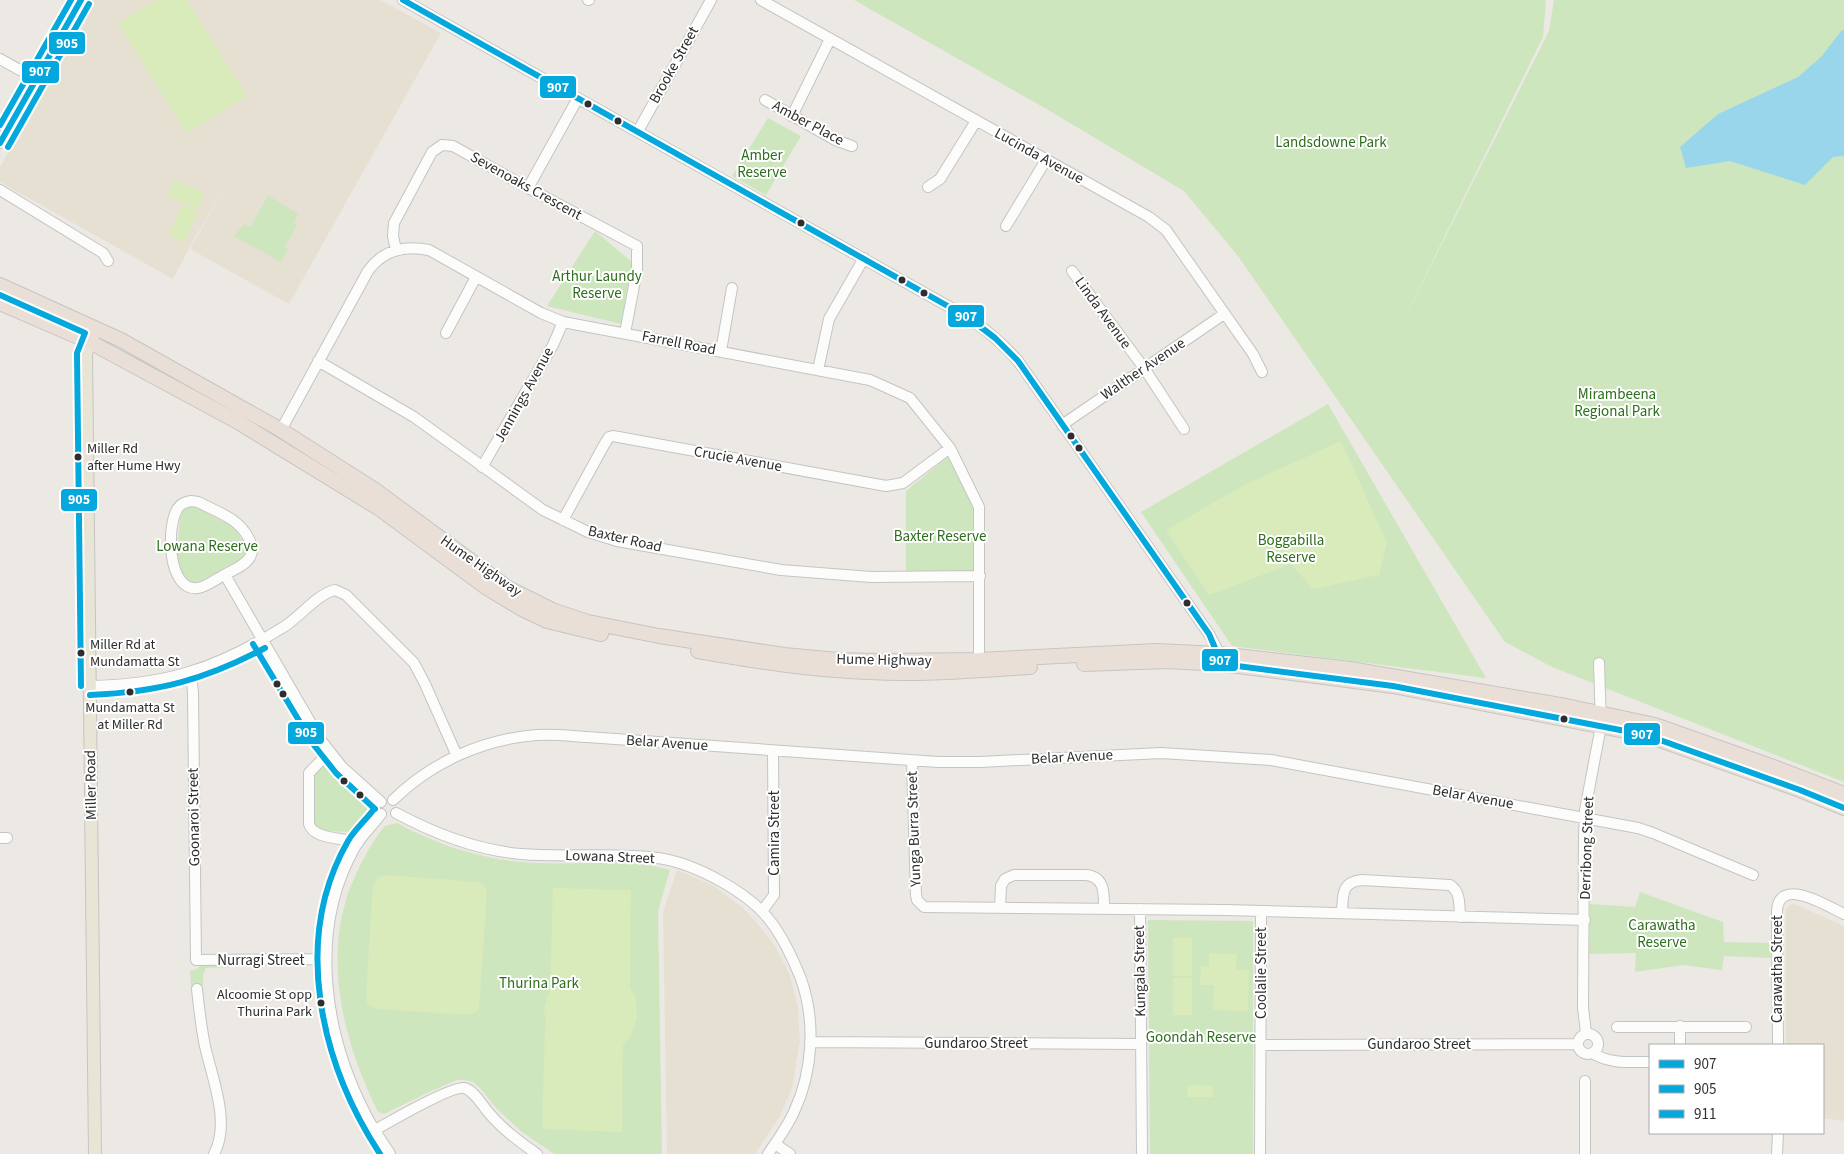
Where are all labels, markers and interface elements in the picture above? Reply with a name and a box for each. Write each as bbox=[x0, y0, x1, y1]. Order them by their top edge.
street label: Brooke Street bbox=[644, 23, 704, 107]
line badge: 905 bbox=[48, 31, 86, 55]
text: 905 bbox=[56, 34, 78, 54]
line badge: 907 bbox=[21, 60, 60, 84]
text: 907 bbox=[29, 62, 51, 82]
line badge: 907 bbox=[539, 75, 577, 99]
text: 907 bbox=[547, 78, 569, 98]
street label: Amber Place bbox=[768, 95, 848, 151]
unlabelled marker bbox=[583, 99, 593, 109]
unlabelled marker bbox=[613, 116, 623, 126]
street label: Lucinda Avenue bbox=[991, 123, 1087, 189]
park label: Landsdowne Park bbox=[1275, 132, 1387, 153]
park label: Amber Reserve bbox=[737, 145, 787, 183]
street label: Sevenoaks Crescent bbox=[466, 147, 586, 225]
unlabelled marker bbox=[796, 218, 806, 228]
park label: Arthur Laundy Reserve bbox=[552, 266, 642, 304]
street label: Linda Avenue bbox=[1070, 273, 1136, 353]
unlabelled marker bbox=[897, 275, 907, 285]
unlabelled marker bbox=[919, 288, 929, 298]
line badge: 907 bbox=[947, 304, 985, 328]
text: 907 bbox=[955, 307, 977, 327]
street label: Farrell Road bbox=[640, 326, 718, 360]
street label: Walther Avenue bbox=[1096, 333, 1190, 405]
street label: Jennings Avenue bbox=[489, 344, 559, 446]
park label: Mirambeena Regional Park bbox=[1574, 384, 1660, 422]
unlabelled marker bbox=[1066, 431, 1076, 441]
place label: Miller Rd after Hume Hwy bbox=[87, 439, 181, 476]
street label: Crucie Avenue bbox=[692, 441, 784, 477]
unlabelled marker bbox=[1074, 443, 1084, 453]
marker: Miller Rd after Hume Hwy bbox=[73, 452, 83, 462]
line badge: 905 bbox=[60, 488, 98, 512]
text: 905 bbox=[68, 490, 90, 510]
street label: Baxter Road bbox=[586, 520, 664, 558]
park label: Baxter Reserve bbox=[894, 526, 986, 547]
street label: Hume Highway bbox=[436, 530, 526, 602]
park label: Boggabilla Reserve bbox=[1258, 530, 1324, 568]
park label: Lowana Reserve bbox=[156, 536, 258, 557]
unlabelled marker bbox=[1182, 598, 1192, 608]
place label: Miller Rd at Mundamatta St bbox=[90, 635, 180, 672]
marker: Miller Rd at Mundamatta St bbox=[76, 648, 86, 658]
line badge: 907 bbox=[1201, 648, 1239, 672]
street label: Hume Highway bbox=[836, 649, 932, 671]
text: 907 bbox=[1209, 651, 1231, 671]
unlabelled marker bbox=[272, 679, 282, 689]
marker: Mundamatta St at Miller Rd bbox=[125, 687, 135, 697]
unlabelled marker bbox=[278, 689, 288, 699]
place label: Mundamatta St at Miller Rd bbox=[85, 698, 175, 735]
unlabelled marker bbox=[1559, 714, 1569, 724]
line badge: 905 bbox=[287, 721, 325, 745]
line badge: 907 bbox=[1623, 722, 1661, 746]
text: 905 bbox=[295, 723, 317, 743]
text: 907 bbox=[1631, 725, 1653, 745]
street label: Belar Avenue bbox=[625, 730, 709, 756]
street label: Belar Avenue bbox=[1030, 744, 1114, 770]
street label: Miller Road bbox=[80, 750, 102, 820]
street label: Goonaroi Street bbox=[183, 767, 205, 867]
street label: Yunga Burra Street bbox=[901, 771, 927, 888]
unlabelled marker bbox=[339, 776, 349, 786]
street label: Belar Avenue bbox=[1431, 780, 1515, 814]
unlabelled marker bbox=[355, 790, 365, 800]
street label: Camira Street bbox=[764, 790, 785, 876]
street label: Derribong Street bbox=[1575, 796, 1599, 900]
street label: Lowana Street bbox=[565, 845, 655, 869]
park label: Carawatha Reserve bbox=[1628, 915, 1696, 953]
street label: Carawatha Street bbox=[1767, 915, 1788, 1023]
street label: Kungala Street bbox=[1129, 925, 1151, 1017]
street label: Coolalie Street bbox=[1251, 927, 1272, 1019]
street label: Nurragi Street bbox=[217, 950, 305, 971]
park label: Thurina Park bbox=[499, 973, 580, 994]
place label: Alcoomie St opp Thurina Park bbox=[217, 985, 312, 1022]
marker: Alcoomie St opp Thurina Park bbox=[316, 998, 326, 1008]
park label: Goondah Reserve bbox=[1146, 1027, 1256, 1048]
street label: Gundaroo Street bbox=[924, 1033, 1028, 1054]
street label: Gundaroo Street bbox=[1367, 1034, 1471, 1055]
legend bbox=[1649, 1044, 1824, 1134]
text: 907 bbox=[1694, 1054, 1716, 1075]
text: 905 bbox=[1694, 1079, 1716, 1100]
text: 911 bbox=[1694, 1104, 1716, 1125]

